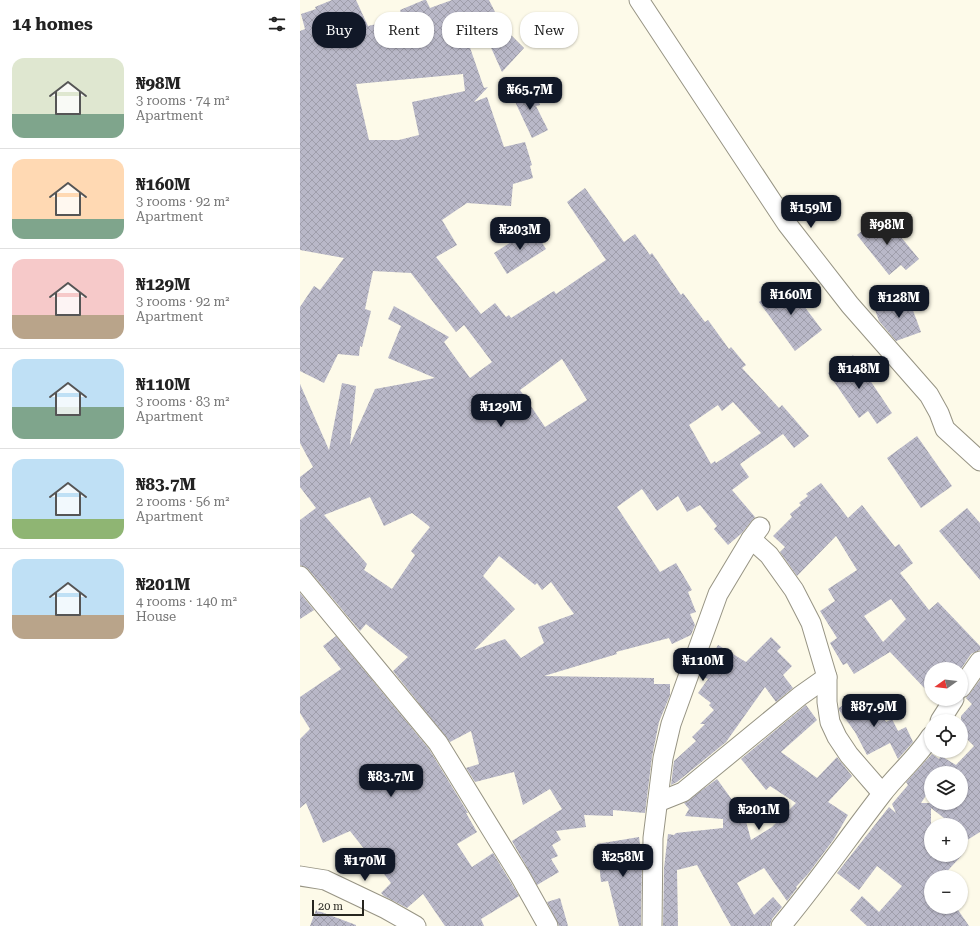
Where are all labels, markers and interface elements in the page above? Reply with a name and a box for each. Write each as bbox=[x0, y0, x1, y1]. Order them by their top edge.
chip: Buy bbox=[312, 12, 366, 48]
chip: Rent bbox=[374, 12, 434, 48]
chip: Filters bbox=[442, 12, 512, 48]
chip: New bbox=[520, 12, 578, 48]
icon: filters bbox=[266, 13, 288, 35]
text: 14 homes bbox=[12, 14, 93, 34]
text: ₦98M bbox=[136, 73, 181, 93]
icon: home bbox=[44, 74, 92, 122]
pin: ₦65.7M bbox=[497, 77, 563, 111]
text: ₦65.7M bbox=[507, 82, 553, 97]
text: 3 rooms · 74 m² bbox=[136, 93, 230, 108]
text: Apartment bbox=[136, 108, 203, 123]
text: ₦160M bbox=[136, 174, 191, 194]
icon: home bbox=[44, 175, 92, 223]
text: 3 rooms · 92 m² bbox=[136, 194, 230, 209]
pin: ₦159M bbox=[783, 195, 839, 229]
text: ₦159M bbox=[790, 200, 832, 215]
text: Apartment bbox=[136, 209, 203, 224]
pin: ₦98M bbox=[863, 212, 911, 246]
pin: ₦203M bbox=[492, 217, 548, 251]
text: ₦98M bbox=[870, 217, 904, 232]
text: ₦203M bbox=[499, 222, 541, 237]
text: ₦129M bbox=[136, 274, 191, 294]
icon: home bbox=[44, 275, 92, 323]
pin: ₦160M bbox=[763, 282, 819, 316]
pin: ₦128M bbox=[871, 285, 927, 319]
text: ₦160M bbox=[770, 287, 812, 302]
text: ₦128M bbox=[878, 290, 920, 305]
text: 3 rooms · 92 m² bbox=[136, 294, 230, 309]
text: Apartment bbox=[136, 309, 203, 324]
pin: ₦148M bbox=[831, 356, 887, 390]
text: ₦148M bbox=[838, 361, 880, 376]
text: ₦110M bbox=[136, 374, 191, 394]
icon: home bbox=[44, 375, 92, 423]
text: 3 rooms · 83 m² bbox=[136, 394, 230, 409]
pin: ₦129M bbox=[473, 394, 529, 428]
text: ₦129M bbox=[480, 399, 522, 414]
text: Apartment bbox=[136, 409, 203, 424]
text: ₦83.7M bbox=[136, 474, 196, 494]
icon: home bbox=[44, 475, 92, 523]
text: 2 rooms · 56 m² bbox=[136, 494, 230, 509]
text: Apartment bbox=[136, 509, 203, 524]
text: ₦201M bbox=[136, 574, 191, 594]
icon: home bbox=[44, 575, 92, 623]
text: 4 rooms · 140 m² bbox=[136, 594, 237, 609]
text: House bbox=[136, 609, 176, 624]
pin: ₦110M bbox=[675, 648, 731, 682]
text: ₦110M bbox=[682, 653, 724, 668]
north arrow bbox=[924, 662, 968, 706]
map controls bbox=[924, 662, 968, 914]
pin: ₦87.9M bbox=[841, 694, 907, 728]
text: ₦87.9M bbox=[851, 699, 897, 714]
button: locate bbox=[924, 714, 968, 758]
pin: ₦83.7M bbox=[358, 764, 424, 798]
button: layers bbox=[924, 766, 968, 810]
text: ₦83.7M bbox=[368, 769, 414, 784]
pin: ₦201M bbox=[731, 797, 787, 831]
text: ₦201M bbox=[738, 802, 780, 817]
button: + bbox=[924, 818, 968, 862]
pin: ₦258M bbox=[595, 844, 651, 878]
pin: ₦170M bbox=[337, 848, 393, 882]
text: ₦258M bbox=[602, 849, 644, 864]
text: ₦170M bbox=[344, 853, 386, 868]
button: − bbox=[924, 870, 968, 914]
scale bar bbox=[312, 898, 364, 917]
text: 20 m bbox=[318, 900, 343, 913]

